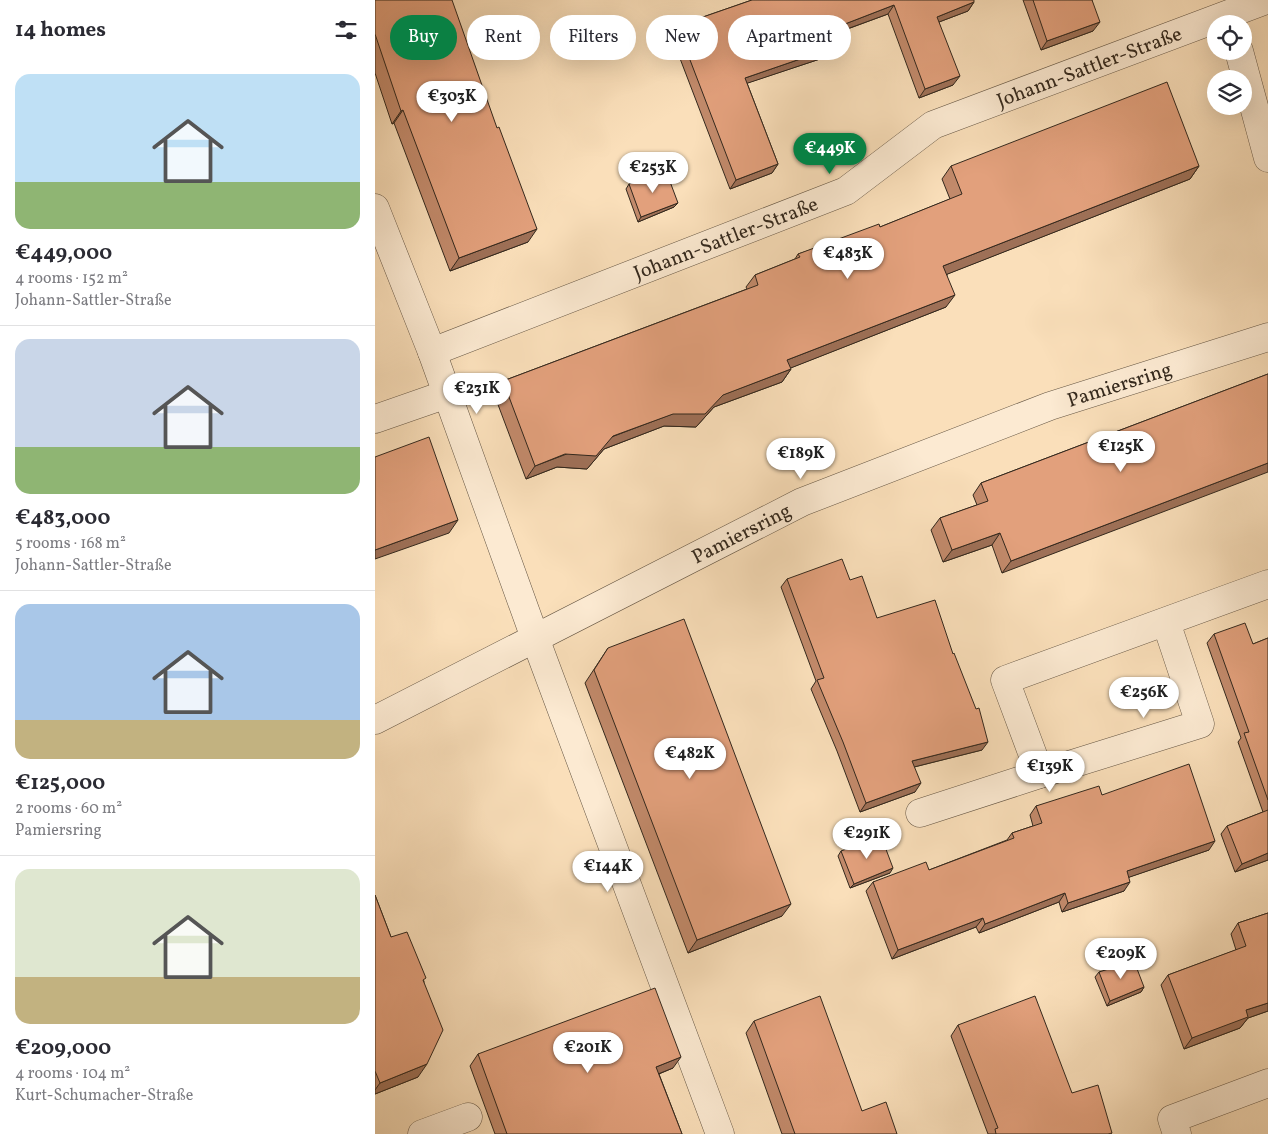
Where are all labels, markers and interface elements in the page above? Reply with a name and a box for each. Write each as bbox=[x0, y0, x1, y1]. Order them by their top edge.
chip: Buy bbox=[390, 15, 457, 60]
chip: Rent bbox=[467, 15, 540, 60]
chip: Filters bbox=[550, 15, 636, 60]
chip: New bbox=[646, 15, 718, 60]
chip: Apartment bbox=[728, 15, 851, 60]
map controls bbox=[1207, 15, 1252, 115]
button: locate bbox=[1207, 15, 1252, 60]
text: 14 homes bbox=[15, 16, 106, 45]
icon: filters bbox=[332, 16, 360, 44]
street label: Johann-Sattler-Straße bbox=[993, 21, 1186, 116]
button: layers bbox=[1207, 70, 1252, 115]
pin: €303K bbox=[417, 80, 487, 123]
text: €303K bbox=[427, 86, 477, 108]
icon: home bbox=[143, 106, 233, 196]
pin: €449K bbox=[795, 132, 865, 175]
text: €449K bbox=[804, 138, 856, 160]
pin: €253K bbox=[618, 152, 688, 194]
text: €253K bbox=[629, 157, 677, 179]
street label: Johann-Sattler-Straße bbox=[630, 191, 823, 288]
pin: €483K bbox=[813, 238, 883, 280]
text: €449,000 bbox=[15, 239, 112, 268]
text: €483K bbox=[823, 243, 873, 265]
text: 4 rooms · 152 m² bbox=[15, 268, 128, 290]
text: Johann-Sattler-Straße bbox=[15, 290, 172, 312]
street label: Pamiersring bbox=[1064, 356, 1176, 416]
icon: home bbox=[143, 372, 233, 462]
pin: €231K bbox=[442, 372, 512, 415]
text: €231K bbox=[454, 378, 500, 400]
pin: €125K bbox=[1086, 430, 1156, 473]
text: €125K bbox=[1098, 436, 1144, 458]
pin: €189K bbox=[766, 438, 836, 480]
text: €189K bbox=[777, 443, 825, 465]
street label: Pamiersring bbox=[687, 498, 797, 572]
text: €483,000 bbox=[15, 504, 110, 533]
text: 5 rooms · 168 m² bbox=[15, 533, 126, 555]
text: Johann-Sattler-Straße bbox=[15, 555, 172, 577]
icon: home bbox=[143, 637, 233, 727]
pin: €256K bbox=[1109, 676, 1179, 719]
text: €256K bbox=[1120, 682, 1168, 704]
pin: €482K bbox=[655, 738, 725, 780]
text: €482K bbox=[665, 743, 715, 765]
pin: €139K bbox=[1015, 750, 1085, 793]
text: €139K bbox=[1027, 756, 1073, 778]
text: €125,000 bbox=[15, 769, 105, 798]
text: 2 rooms · 60 m² bbox=[15, 798, 122, 820]
pin: €291K bbox=[832, 818, 902, 860]
text: Pamiersring bbox=[15, 820, 102, 842]
text: €291K bbox=[844, 823, 890, 845]
pin: €144K bbox=[573, 850, 643, 893]
text: €144K bbox=[583, 856, 633, 878]
icon: home bbox=[143, 902, 233, 992]
pin: €209K bbox=[1086, 938, 1156, 980]
text: €209K bbox=[1096, 943, 1146, 965]
pin: €201K bbox=[553, 1032, 623, 1074]
text: €209,000 bbox=[15, 1034, 111, 1063]
text: €201K bbox=[564, 1037, 612, 1059]
text: 4 rooms · 104 m² bbox=[15, 1063, 130, 1085]
text: Kurt-Schumacher-Straße bbox=[15, 1085, 193, 1107]

